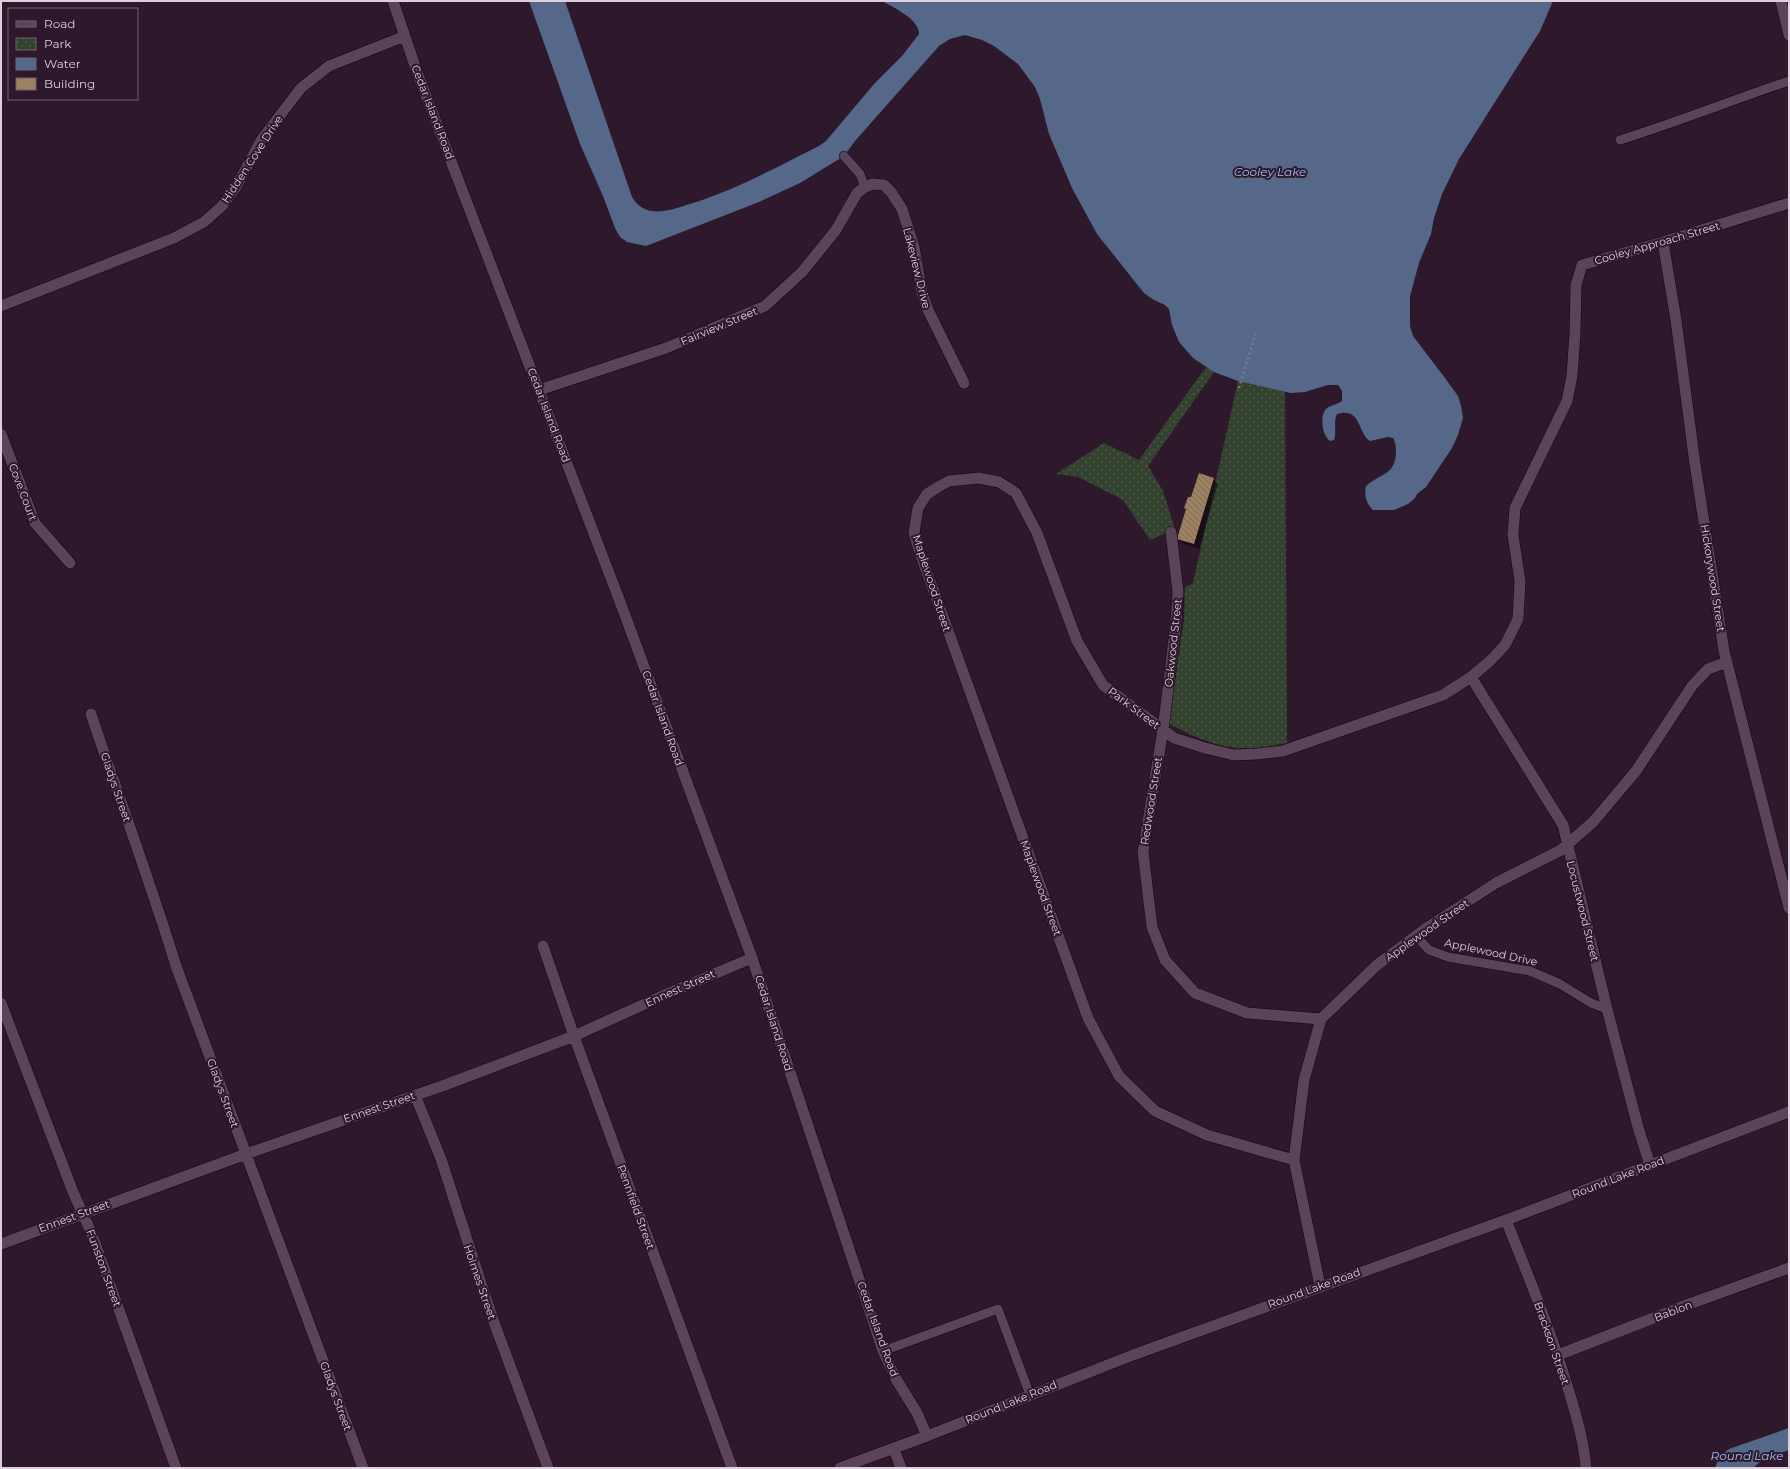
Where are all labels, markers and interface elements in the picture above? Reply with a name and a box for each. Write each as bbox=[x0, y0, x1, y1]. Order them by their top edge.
legend bbox=[8, 8, 138, 100]
text: Road bbox=[44, 16, 75, 31]
text: Park bbox=[44, 36, 72, 51]
text: Water bbox=[44, 56, 81, 71]
street label: Cedar Island Road bbox=[409, 63, 457, 161]
text: Building bbox=[44, 76, 95, 91]
street label: Hidden Cove Drive bbox=[218, 112, 286, 206]
water label: Cooley Lake bbox=[1234, 164, 1306, 179]
street label: Cooley Approach Street bbox=[1593, 218, 1722, 268]
street label: Lakeview Drive bbox=[900, 226, 934, 310]
street label: Fairview Street bbox=[679, 303, 760, 348]
street label: Cedar Island Road bbox=[525, 366, 573, 464]
street label: Cove Court bbox=[6, 461, 41, 523]
street label: Hickorywood Street bbox=[1698, 523, 1728, 633]
street label: Maplewood Street bbox=[910, 533, 954, 634]
street label: Oakwood Street bbox=[1161, 598, 1185, 688]
street label: Cedar Island Road bbox=[639, 669, 687, 767]
street label: Park Street bbox=[1105, 684, 1163, 732]
street label: Gladys Street bbox=[98, 750, 135, 824]
street label: Redwood Street bbox=[1137, 755, 1165, 846]
street label: Maplewood Street bbox=[1017, 838, 1065, 938]
street label: Locustwood Street bbox=[1564, 859, 1602, 963]
street label: Applewood Street bbox=[1382, 896, 1472, 964]
street label: Applewood Drive bbox=[1443, 935, 1539, 969]
street label: Ennest Street bbox=[643, 966, 718, 1010]
street label: Cedar Island Road bbox=[752, 973, 796, 1073]
street label: Gladys Street bbox=[204, 1056, 242, 1130]
street label: Ennest Street bbox=[341, 1088, 417, 1126]
street label: Round Lake Road bbox=[1570, 1153, 1666, 1201]
street label: Pennfield Street bbox=[614, 1163, 658, 1252]
street label: Ennest Street bbox=[36, 1196, 112, 1235]
street label: Funston Street bbox=[83, 1227, 125, 1309]
street label: Holmes Street bbox=[461, 1243, 500, 1322]
street label: Round Lake Road bbox=[1266, 1265, 1362, 1311]
street label: Cedar Island Road bbox=[854, 1280, 902, 1378]
street label: Bablon bbox=[1652, 1297, 1694, 1325]
street label: Brackson Street bbox=[1531, 1300, 1573, 1387]
street label: Gladys Street bbox=[317, 1359, 355, 1433]
street label: Round Lake Road bbox=[963, 1377, 1059, 1427]
water label: Round Lake bbox=[1711, 1448, 1783, 1463]

